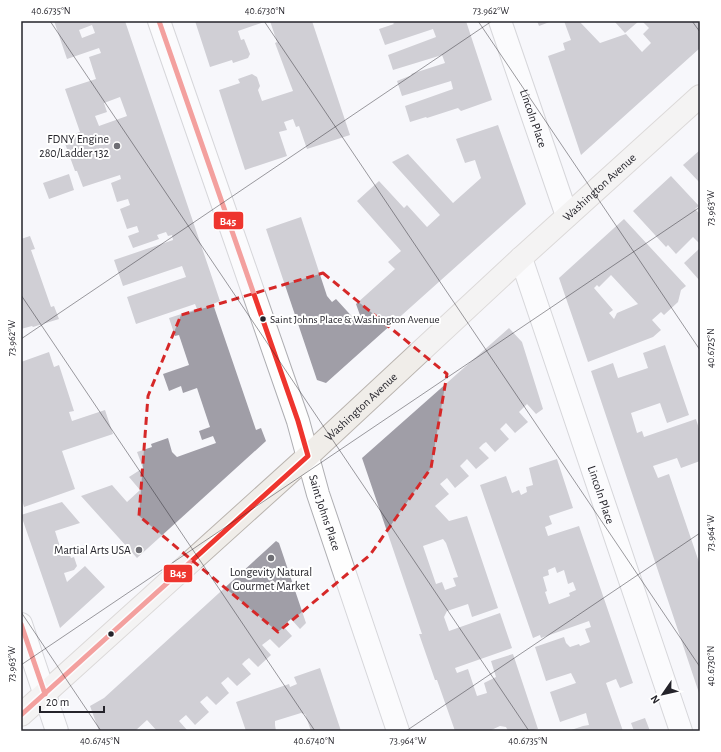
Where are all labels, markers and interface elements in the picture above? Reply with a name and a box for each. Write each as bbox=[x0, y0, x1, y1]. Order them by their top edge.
text: 40.6735°N bbox=[31, 6, 71, 16]
text: 40.6730°N bbox=[245, 6, 285, 16]
text: 73.962°W bbox=[473, 6, 509, 16]
street label: Lincoln Place bbox=[518, 88, 549, 149]
place label: FDNY Engine 280/Ladder 132 bbox=[39, 133, 110, 159]
marker: FDNY Engine 280/Ladder 132 bbox=[112, 141, 122, 151]
street label: Washington Avenue bbox=[560, 151, 638, 223]
text: 73.963°W bbox=[706, 190, 716, 226]
line badge: B45 bbox=[213, 211, 244, 230]
text: B45 bbox=[220, 216, 237, 227]
marker: Saint Johns Place & Washington Avenue bbox=[258, 314, 268, 324]
place label: Saint Johns Place & Washington Avenue bbox=[270, 314, 440, 325]
text: 73.962°W bbox=[7, 320, 17, 356]
text: 40.6725°N bbox=[706, 328, 716, 368]
street label: Washington Avenue bbox=[323, 370, 400, 443]
street label: Lincoln Place bbox=[586, 464, 617, 526]
street label: Saint Johns Place bbox=[307, 473, 343, 552]
text: 73.964°W bbox=[706, 515, 716, 551]
place label: Martial Arts USA bbox=[54, 544, 131, 556]
marker: Martial Arts USA bbox=[134, 545, 144, 555]
marker: Longevity Natural Gourmet Market bbox=[266, 553, 276, 563]
line badge: B45 bbox=[163, 564, 193, 583]
place label: Longevity Natural Gourmet Market bbox=[230, 566, 312, 592]
text: B45 bbox=[170, 568, 187, 579]
unlabelled marker bbox=[106, 629, 116, 639]
text: 73.963°W bbox=[7, 646, 17, 682]
text: 40.6730°N bbox=[706, 646, 716, 686]
north arrow bbox=[643, 674, 683, 714]
scale bar bbox=[40, 688, 104, 714]
text: N bbox=[648, 693, 662, 706]
text: 20 m bbox=[46, 696, 69, 708]
text: 40.6745°N bbox=[80, 736, 120, 746]
text: 40.6740°N bbox=[293, 736, 335, 746]
text: 73.964°W bbox=[390, 736, 426, 746]
text: 40.6735°N bbox=[508, 736, 548, 746]

